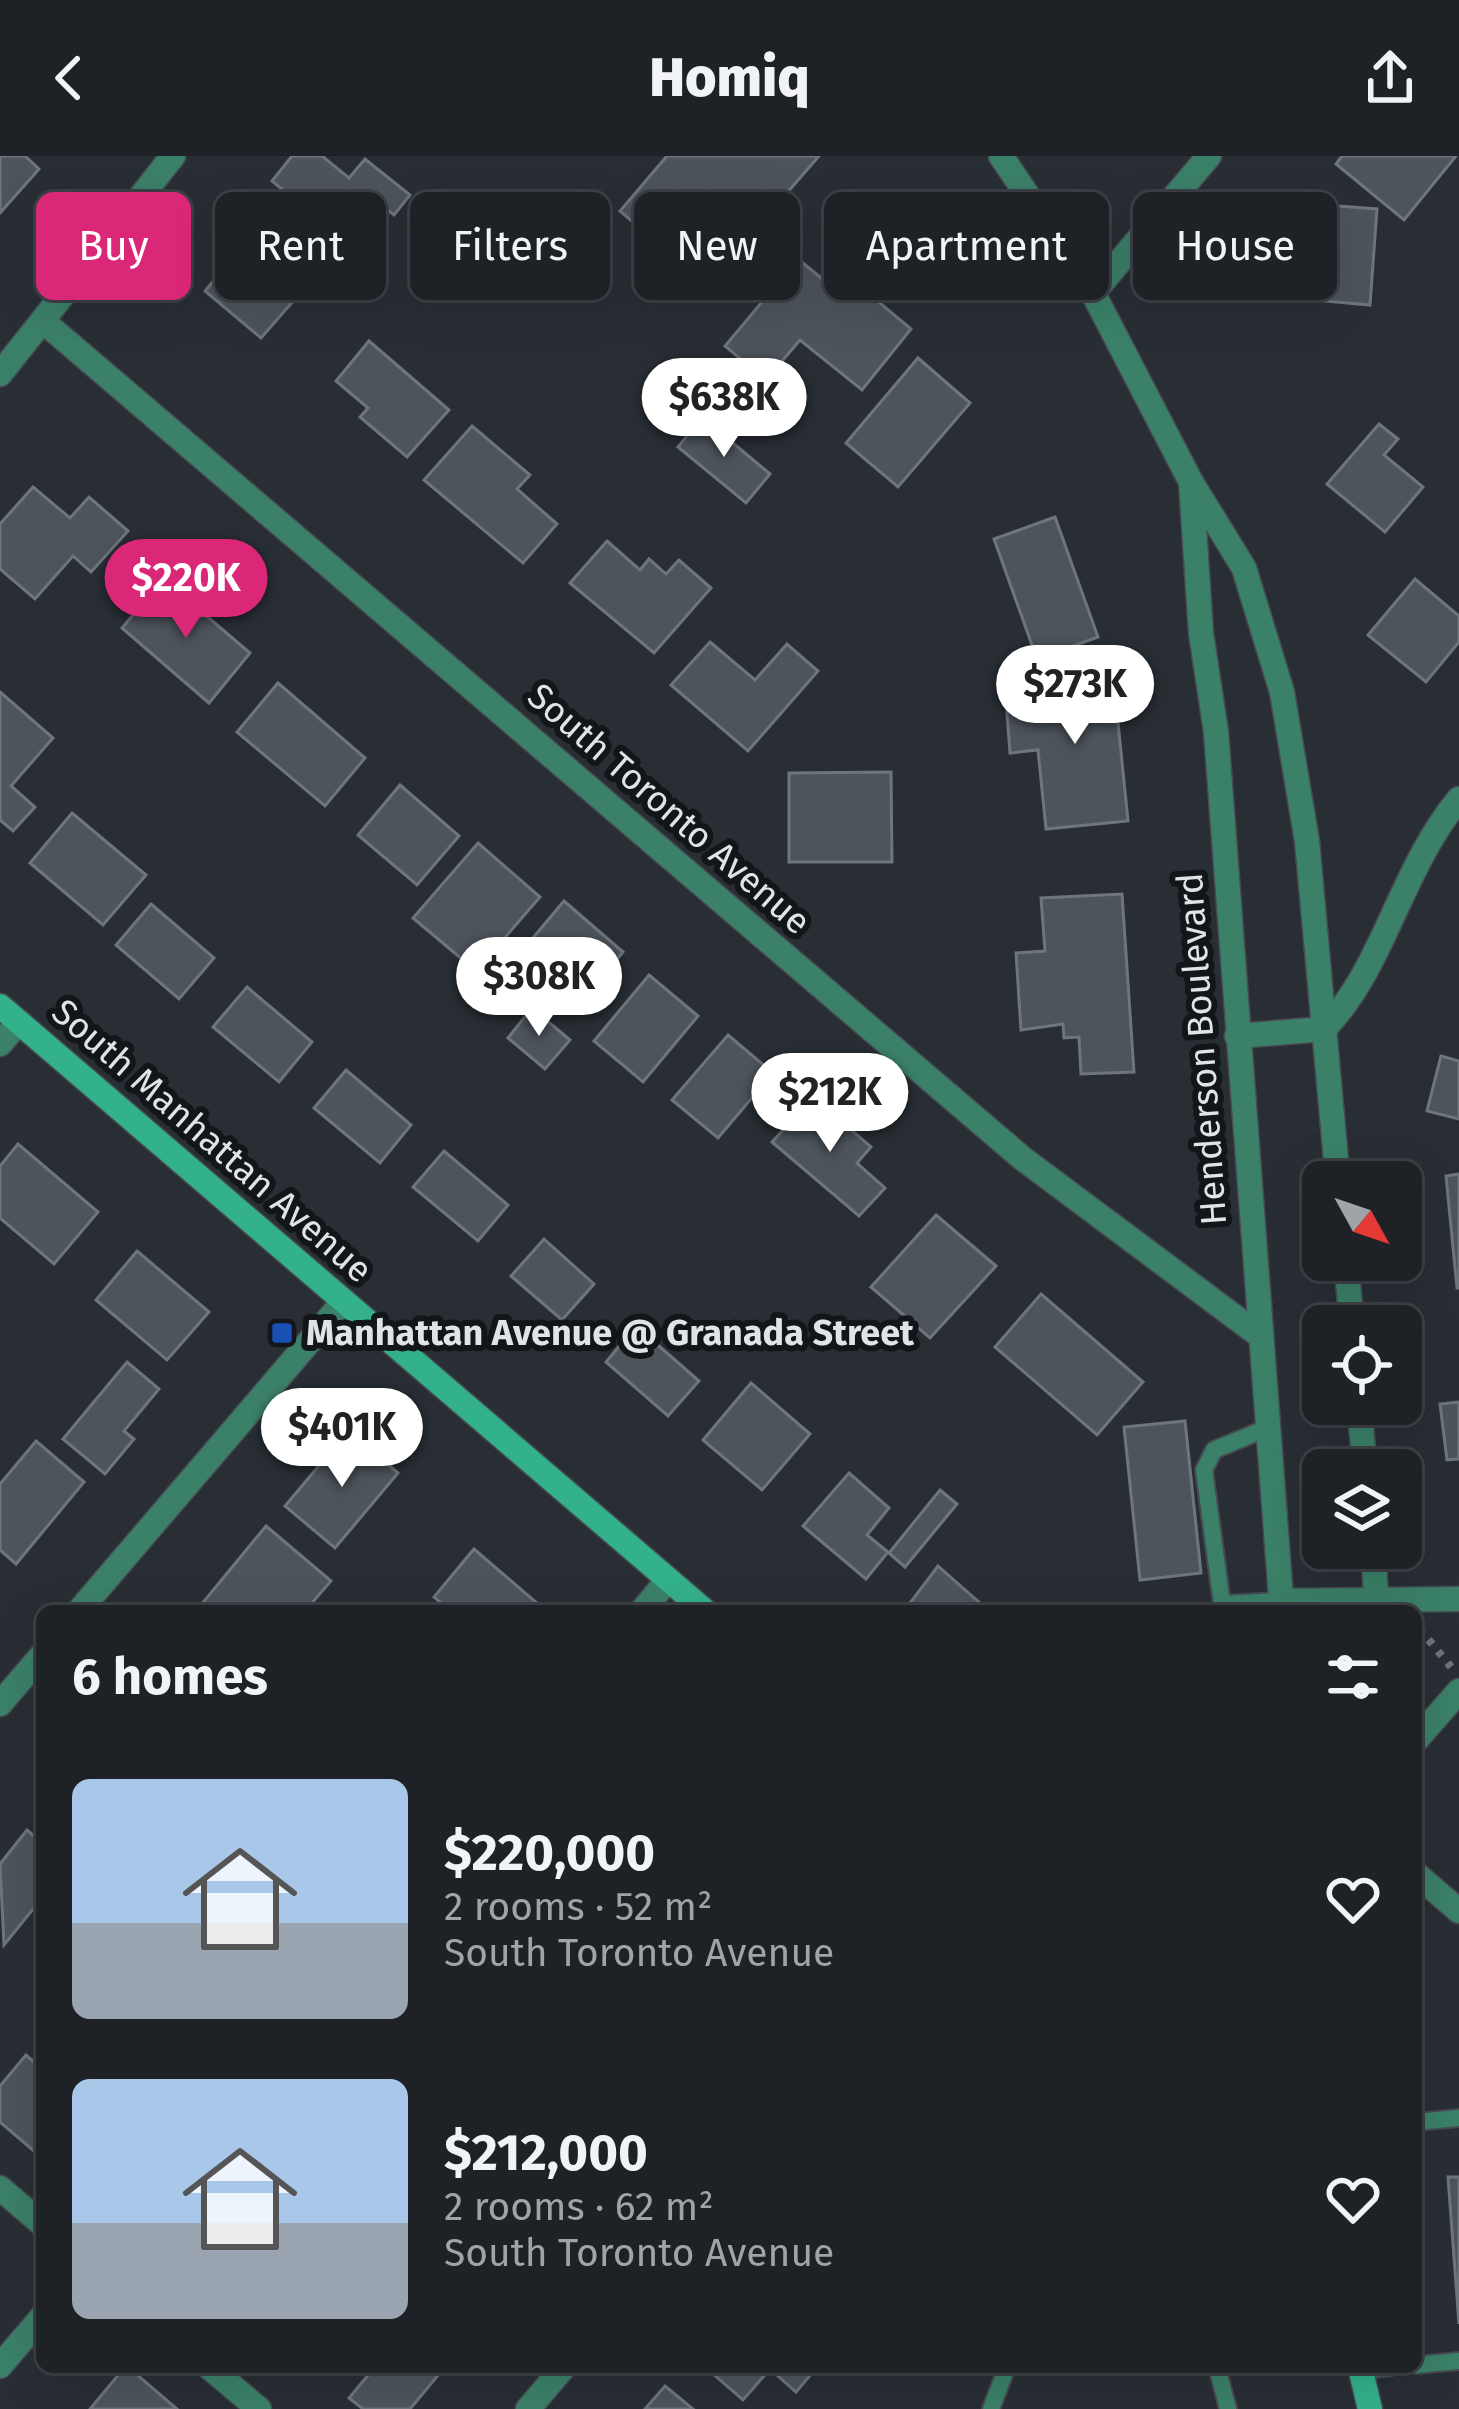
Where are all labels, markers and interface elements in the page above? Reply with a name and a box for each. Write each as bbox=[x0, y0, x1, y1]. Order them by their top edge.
icon: back bbox=[36, 45, 102, 111]
icon: share bbox=[1357, 45, 1423, 111]
text: Homiq bbox=[649, 46, 810, 110]
chip: Buy bbox=[36, 192, 191, 300]
chip: Rent bbox=[215, 192, 386, 300]
chip: Filters bbox=[410, 192, 610, 300]
chip: New bbox=[634, 192, 800, 300]
chip: Apartment bbox=[824, 192, 1109, 300]
chip: House bbox=[1133, 192, 1337, 300]
pin: $638K bbox=[640, 358, 808, 460]
text: $638K bbox=[669, 374, 779, 420]
pin: $220K bbox=[102, 539, 270, 641]
text: $220K bbox=[132, 555, 240, 601]
pin: $273K bbox=[991, 645, 1159, 747]
text: $273K bbox=[1023, 661, 1127, 707]
street label: South Toronto Avenue bbox=[519, 674, 819, 944]
street label: Henderson Boulevard bbox=[1168, 871, 1236, 1227]
pin: $308K bbox=[455, 937, 623, 1039]
text: $308K bbox=[483, 953, 595, 999]
street label: South Manhattan Avenue bbox=[43, 990, 381, 1292]
pin: $212K bbox=[746, 1053, 914, 1155]
text: $212K bbox=[778, 1069, 882, 1115]
north arrow bbox=[1302, 1161, 1422, 1281]
map controls bbox=[1302, 1161, 1422, 1569]
button: locate bbox=[1302, 1305, 1422, 1425]
place label: Manhattan Avenue @ Granada Street bbox=[306, 1311, 915, 1355]
marker: Manhattan Avenue @ Granada Street bbox=[269, 1320, 295, 1346]
pin: $401K bbox=[258, 1388, 426, 1490]
text: $401K bbox=[288, 1404, 396, 1450]
button: layers bbox=[1302, 1449, 1422, 1569]
icon: filters bbox=[1320, 1644, 1386, 1710]
text: 6 homes bbox=[72, 1646, 268, 1708]
text: $220,000 bbox=[444, 1822, 655, 1884]
icon: home bbox=[168, 1827, 312, 1971]
icon: heart bbox=[1320, 1866, 1386, 1932]
text: 2 rooms · 52 m² bbox=[444, 1884, 712, 1930]
text: South Toronto Avenue bbox=[444, 1930, 834, 1976]
text: $212,000 bbox=[444, 2122, 648, 2184]
icon: home bbox=[168, 2127, 312, 2271]
icon: heart bbox=[1320, 2166, 1386, 2232]
text: 2 rooms · 62 m² bbox=[444, 2184, 714, 2230]
text: South Toronto Avenue bbox=[444, 2230, 834, 2276]

